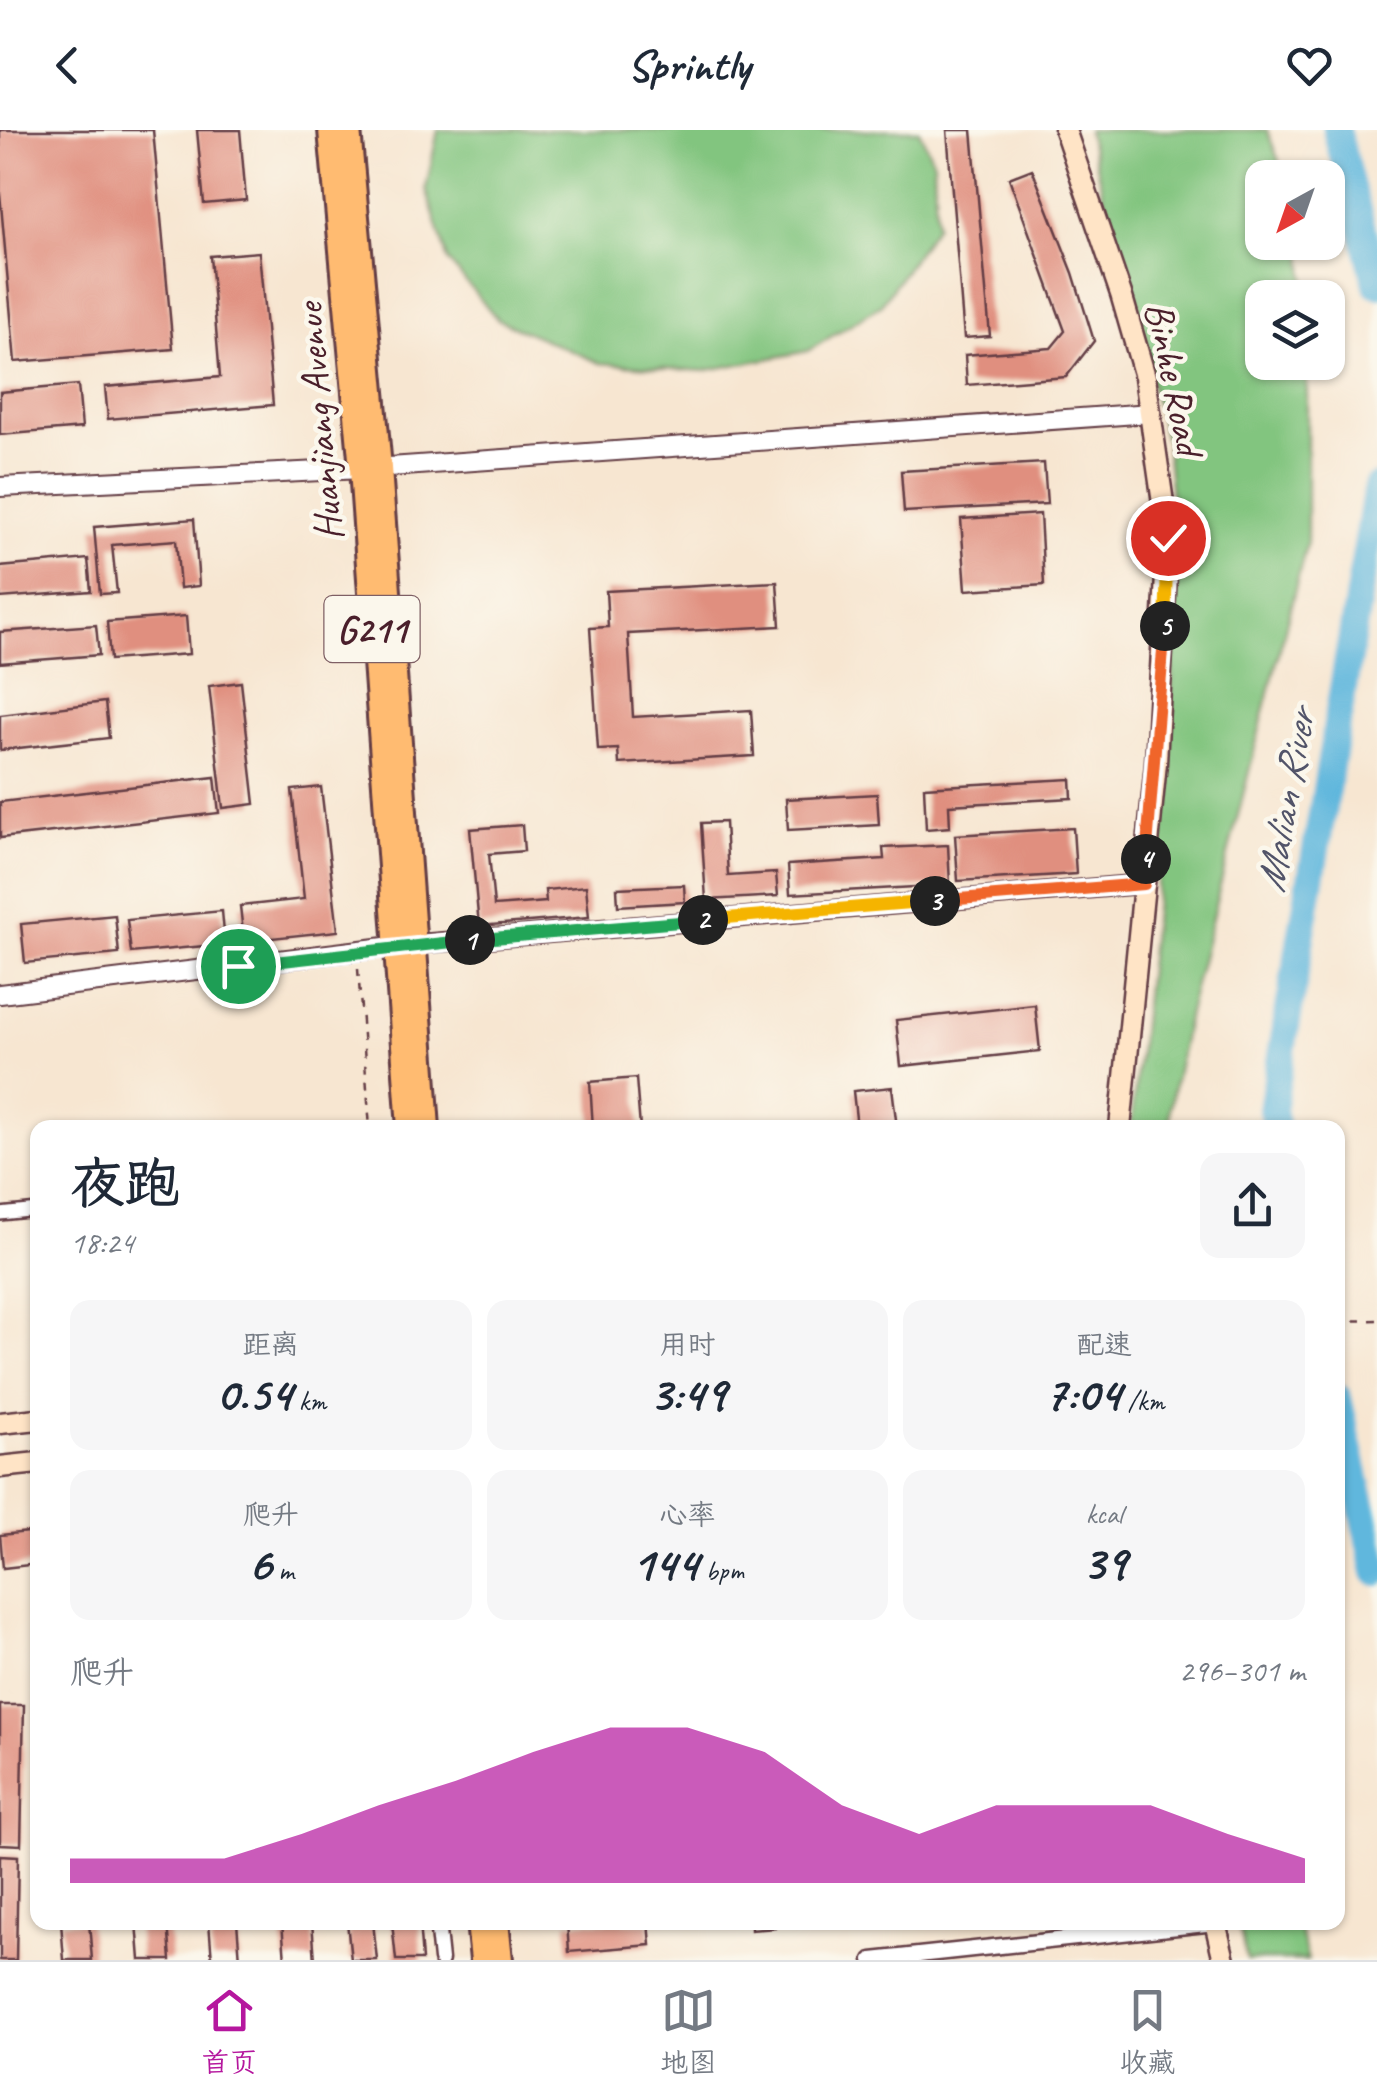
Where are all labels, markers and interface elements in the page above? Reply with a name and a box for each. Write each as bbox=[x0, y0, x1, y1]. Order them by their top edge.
text: Sprintly bbox=[627, 37, 750, 94]
icon: back bbox=[40, 38, 95, 93]
icon: heart bbox=[1282, 38, 1337, 93]
north arrow bbox=[1245, 160, 1345, 260]
map controls bbox=[1245, 160, 1345, 380]
button: layers bbox=[1245, 280, 1345, 380]
street label: Binhe Road bbox=[1133, 297, 1216, 464]
street label: Huanjiang Avenue bbox=[283, 298, 354, 543]
pin bbox=[1126, 496, 1211, 581]
icon: check bbox=[1141, 511, 1196, 566]
road number: G211 bbox=[324, 596, 420, 662]
pin: 5 bbox=[1140, 601, 1190, 651]
text: 5 bbox=[1159, 608, 1171, 643]
water label: Malian River bbox=[1243, 699, 1329, 896]
pin: 4 bbox=[1121, 834, 1171, 884]
text: 4 bbox=[1140, 841, 1152, 876]
pin: 3 bbox=[910, 876, 960, 926]
text: 3 bbox=[929, 883, 941, 918]
pin: 2 bbox=[678, 895, 728, 945]
text: 2 bbox=[697, 902, 709, 937]
pin: 1 bbox=[445, 915, 495, 965]
text: 1 bbox=[464, 922, 476, 957]
pin bbox=[196, 924, 281, 1009]
icon: arrive bbox=[211, 939, 266, 994]
text: 夜跑 bbox=[70, 1149, 180, 1219]
button: share bbox=[1200, 1153, 1305, 1258]
text: 18:24 bbox=[70, 1222, 134, 1263]
text: 距离 bbox=[243, 1327, 299, 1362]
text: 用时 bbox=[659, 1327, 716, 1362]
text: 配速 bbox=[1076, 1327, 1132, 1362]
text: 0.54 bbox=[215, 1362, 292, 1425]
text: 3:49 bbox=[649, 1362, 726, 1425]
text: 7:04 bbox=[1044, 1362, 1121, 1425]
text: km bbox=[292, 1383, 326, 1418]
text: /km bbox=[1121, 1383, 1164, 1418]
text: kcal bbox=[1086, 1496, 1123, 1531]
text: 爬升 bbox=[243, 1497, 299, 1532]
text: 心率 bbox=[659, 1497, 716, 1532]
text: 39 bbox=[1082, 1531, 1126, 1594]
text: 6 bbox=[248, 1532, 271, 1595]
text: 144 bbox=[631, 1532, 699, 1595]
text: m bbox=[271, 1553, 294, 1588]
text: bpm bbox=[699, 1553, 744, 1588]
text: 296–301 m bbox=[1179, 1650, 1305, 1691]
text: 爬升 bbox=[70, 1652, 134, 1693]
tab: 首页 bbox=[201, 1983, 258, 2080]
tab: 地图 bbox=[660, 1983, 717, 2080]
tab: 收藏 bbox=[1119, 1983, 1176, 2080]

